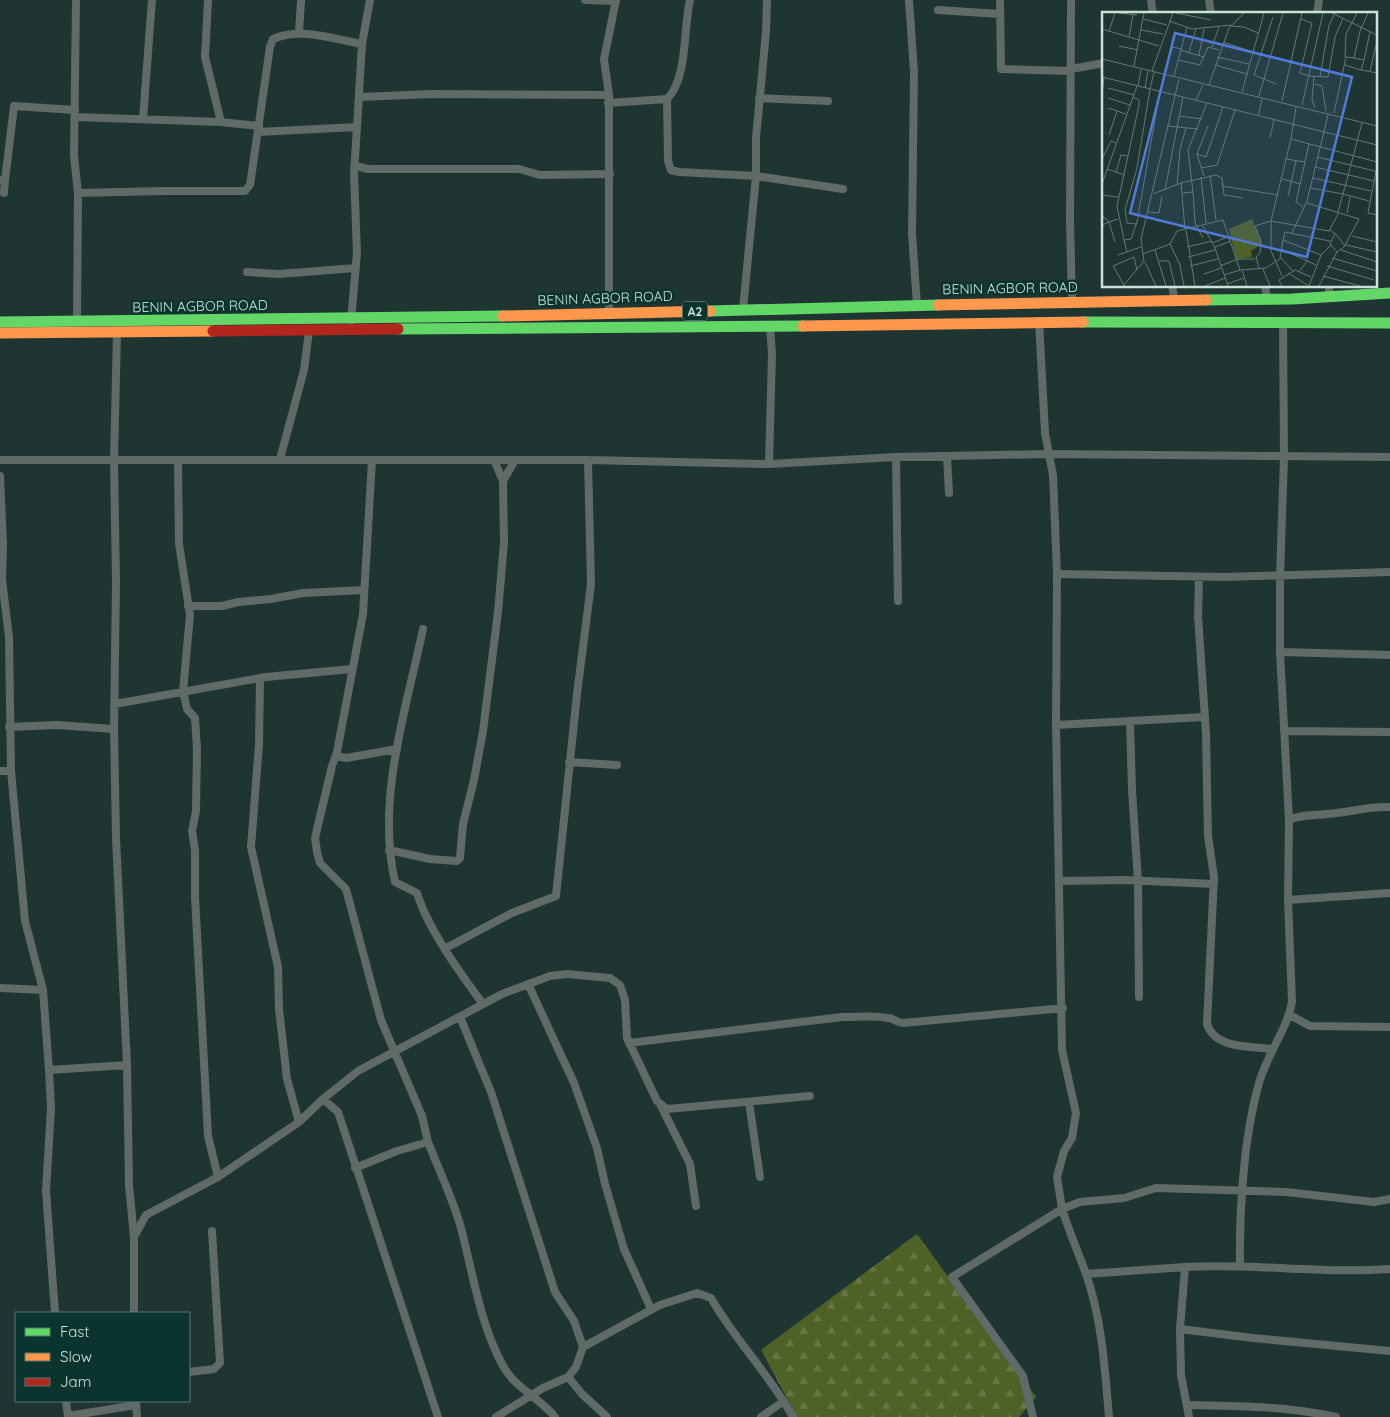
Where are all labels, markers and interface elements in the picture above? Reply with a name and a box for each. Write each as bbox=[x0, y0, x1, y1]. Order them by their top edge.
inset map bbox=[1102, 12, 1378, 288]
street label: BENIN AGBOR ROAD bbox=[942, 278, 1078, 298]
street label: BENIN AGBOR ROAD bbox=[537, 287, 673, 309]
street label: BENIN AGBOR ROAD bbox=[132, 296, 268, 316]
road number: A2 bbox=[682, 302, 708, 321]
legend bbox=[15, 1312, 190, 1402]
text: Fast bbox=[60, 1322, 89, 1341]
text: Slow bbox=[60, 1347, 92, 1366]
text: Jam bbox=[60, 1372, 91, 1391]

